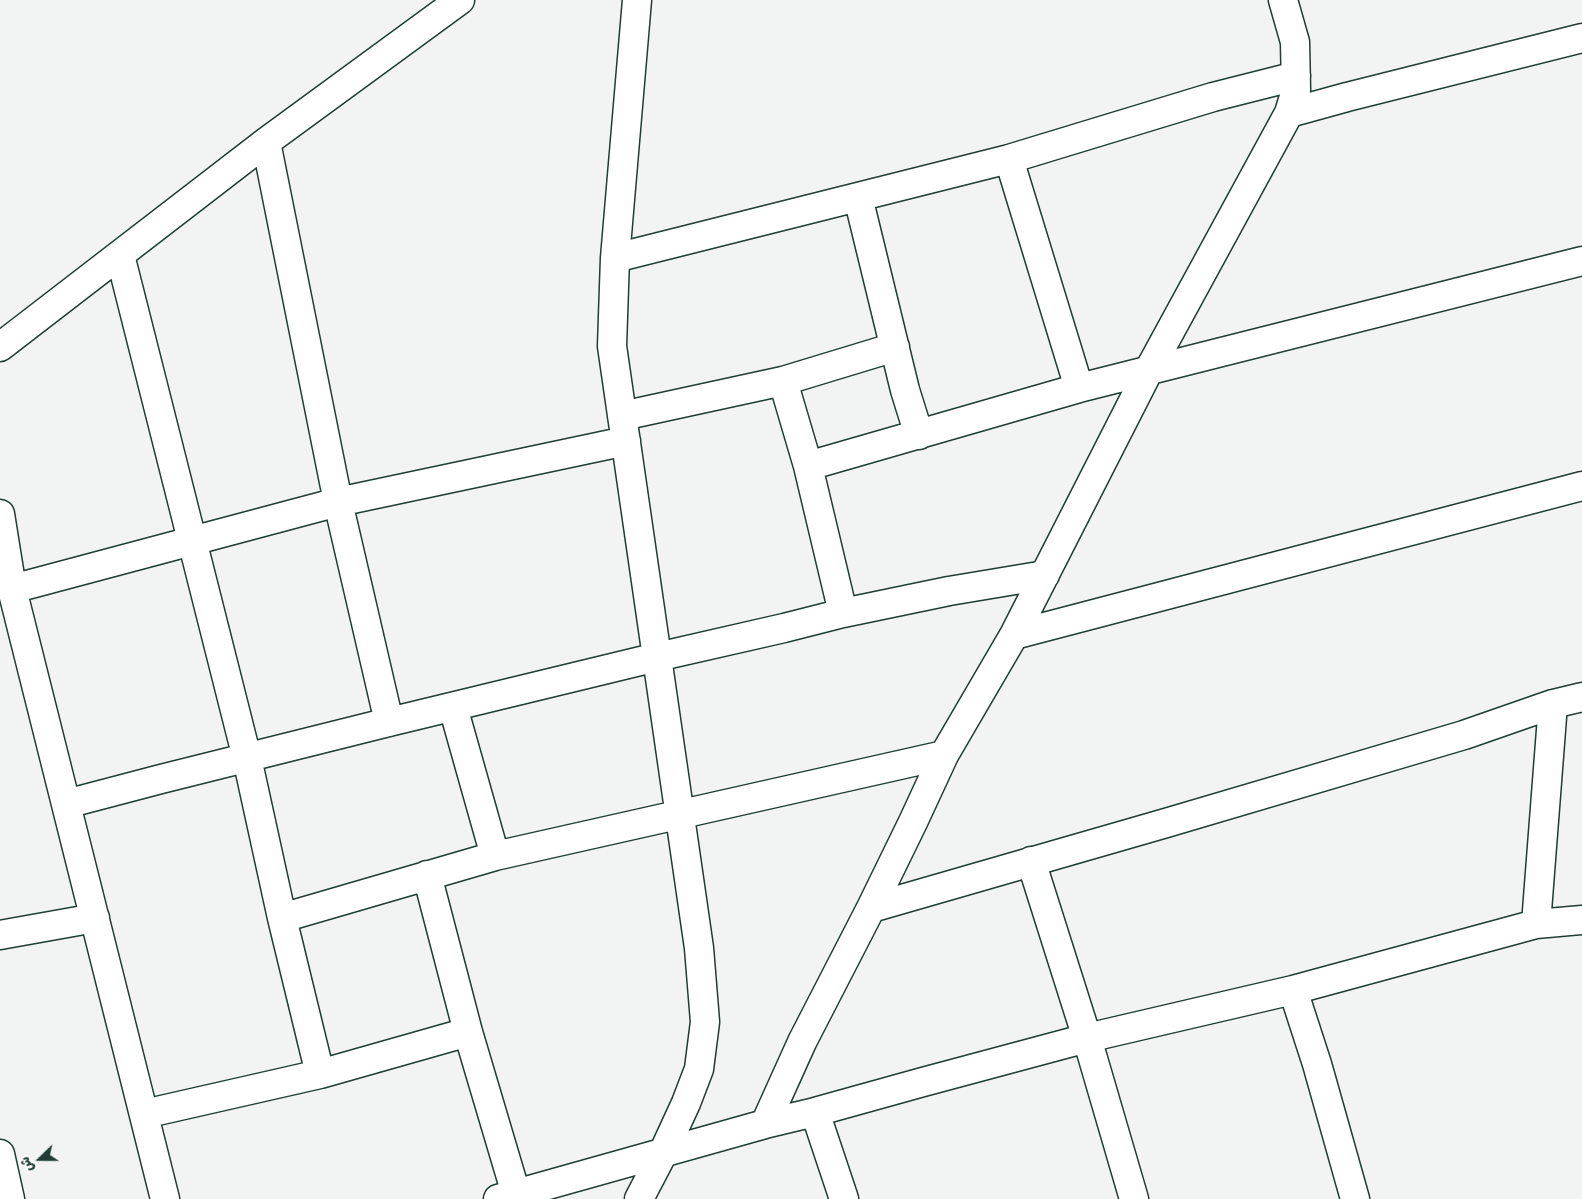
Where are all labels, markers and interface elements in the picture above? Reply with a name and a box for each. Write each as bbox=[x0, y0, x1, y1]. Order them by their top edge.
north arrow bbox=[15, 1134, 65, 1184]
text: ش bbox=[14, 1154, 37, 1176]

